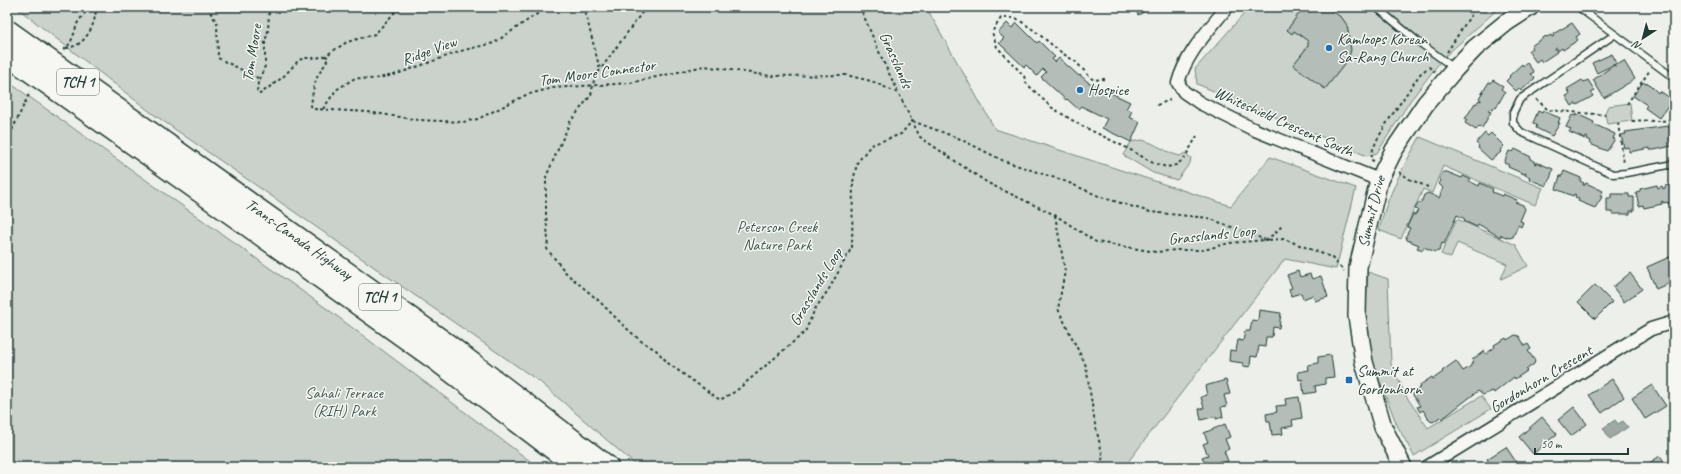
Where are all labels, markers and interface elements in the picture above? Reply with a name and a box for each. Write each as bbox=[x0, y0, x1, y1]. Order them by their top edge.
north arrow bbox=[1623, 18, 1663, 58]
street label: Tom Moore bbox=[238, 21, 267, 83]
street label: Grasslands bbox=[875, 29, 918, 93]
place label: Kamloops Korean Sa-Rang Church bbox=[1337, 29, 1429, 67]
street label: Ridge View bbox=[399, 31, 461, 70]
text: N bbox=[1628, 37, 1644, 54]
marker: Kamloops Korean Sa-Rang Church bbox=[1324, 43, 1334, 53]
street label: Tom Moore Connector bbox=[538, 55, 659, 91]
road number: TCH 1 bbox=[57, 69, 99, 95]
place label: Hospice bbox=[1088, 80, 1130, 100]
street label: Whiteshield Crescent South bbox=[1211, 82, 1358, 162]
marker: Hospice bbox=[1075, 85, 1085, 95]
street label: Summit Drive bbox=[1353, 170, 1391, 249]
street label: Trans-Canada Highway bbox=[241, 194, 358, 285]
park label: Peterson Creek Nature Park bbox=[737, 217, 818, 255]
street label: Grasslands Loop bbox=[1167, 220, 1257, 250]
street label: Grasslands Loop bbox=[785, 244, 848, 330]
road number: TCH 1 bbox=[359, 284, 401, 310]
street label: Gordonhorn Crescent bbox=[1486, 340, 1597, 417]
place label: Summit at Gordonhorn bbox=[1357, 361, 1422, 399]
marker: Summit at Gordonhorn bbox=[1344, 375, 1354, 385]
park label: Sahali Terrace (RIH) Park bbox=[305, 383, 385, 421]
scale bar bbox=[1535, 430, 1628, 456]
text: 50 m bbox=[1541, 436, 1563, 452]

